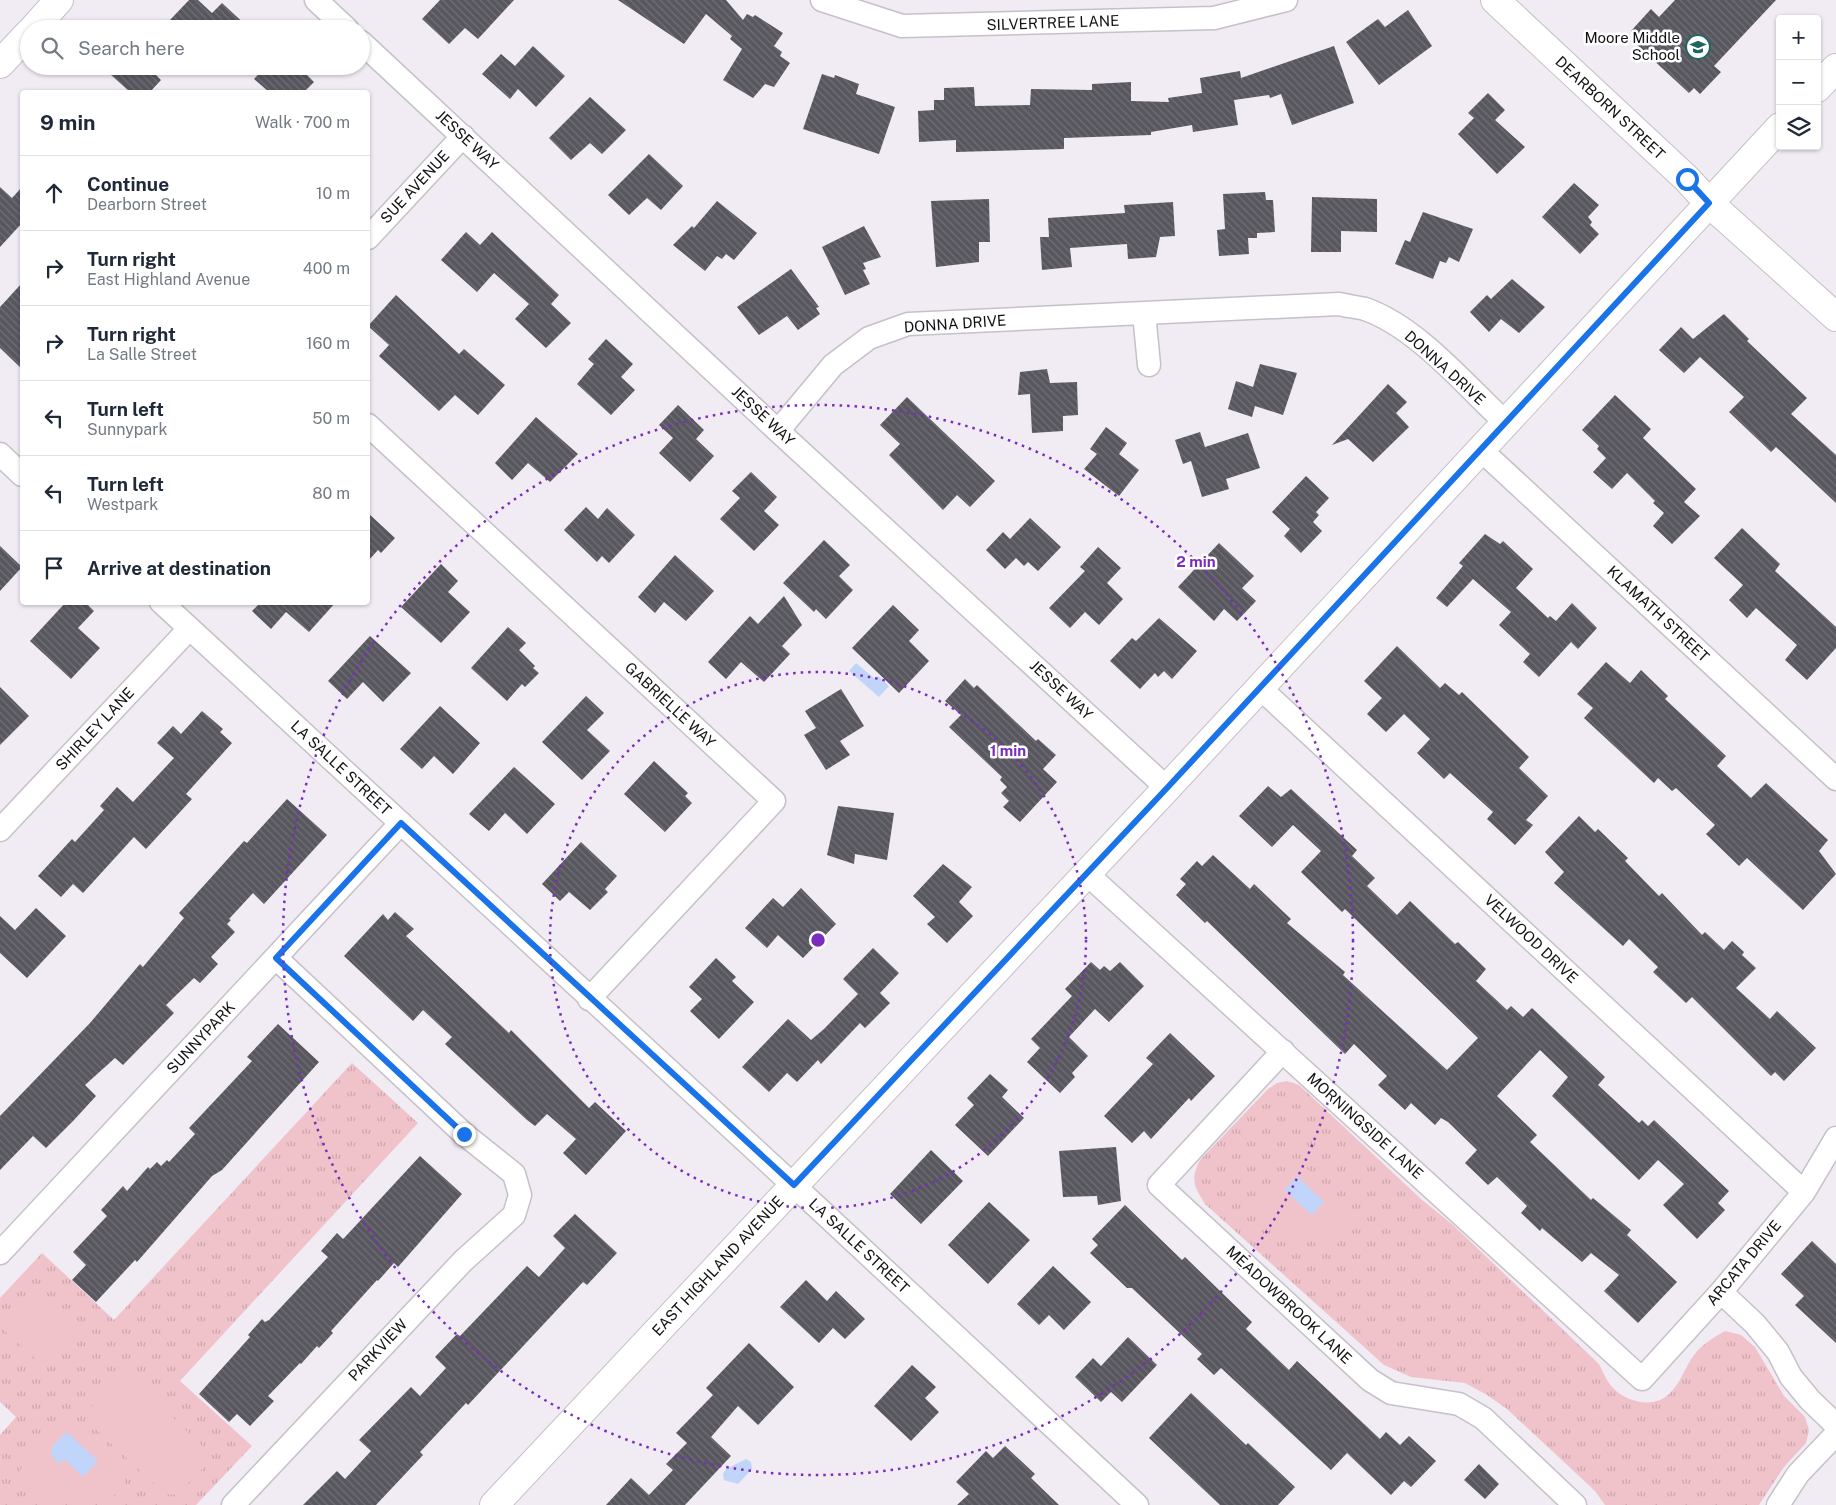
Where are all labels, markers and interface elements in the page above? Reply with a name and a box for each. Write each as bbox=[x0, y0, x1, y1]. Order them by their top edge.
street label: SILVERTREE LANE bbox=[986, 12, 1120, 33]
map controls bbox=[1776, 15, 1821, 150]
button: + bbox=[1776, 15, 1821, 60]
search box bbox=[20, 20, 370, 75]
place label: Moore Middle School bbox=[1584, 29, 1680, 63]
icon: search bbox=[38, 34, 66, 62]
school or university icon: Moore Middle School bbox=[1685, 34, 1711, 60]
text: Search here bbox=[78, 37, 185, 59]
street label: DEARBORN STREET bbox=[1552, 53, 1669, 163]
button: − bbox=[1776, 60, 1821, 105]
button: layers bbox=[1776, 105, 1821, 150]
street label: JESSE WAY bbox=[433, 106, 502, 173]
text: 9 min bbox=[40, 110, 96, 135]
text: Walk · 700 m bbox=[255, 113, 350, 132]
street label: SUE AVENUE bbox=[377, 147, 453, 226]
route start bbox=[1676, 168, 1699, 191]
text: Continue bbox=[87, 173, 169, 195]
icon: ahead bbox=[40, 179, 68, 207]
text: 10 m bbox=[316, 184, 350, 203]
text: Dearborn Street bbox=[87, 195, 207, 214]
text: Turn right bbox=[87, 248, 176, 270]
icon: right bbox=[40, 254, 68, 282]
text: 400 m bbox=[303, 259, 350, 278]
text: East Highland Avenue bbox=[87, 270, 250, 289]
street label: DONNA DRIVE bbox=[903, 311, 1007, 336]
text: Turn right bbox=[87, 323, 176, 345]
street label: DONNA DRIVE bbox=[1402, 327, 1489, 408]
icon: right bbox=[40, 329, 68, 357]
text: 160 m bbox=[306, 334, 350, 353]
text: La Salle Street bbox=[87, 345, 197, 364]
street label: JESSE WAY bbox=[729, 382, 798, 449]
text: Turn left bbox=[87, 398, 164, 420]
icon: left bbox=[40, 404, 68, 432]
text: 50 m bbox=[312, 409, 350, 428]
text: Sunnypark bbox=[87, 420, 167, 439]
text: Turn left bbox=[87, 473, 164, 495]
icon: left bbox=[40, 479, 68, 507]
text: 80 m bbox=[312, 484, 350, 503]
text: Westpark bbox=[87, 495, 158, 514]
text: 2 min bbox=[1176, 553, 1216, 570]
icon: arrive bbox=[40, 554, 68, 582]
text: Arrive at destination bbox=[87, 557, 271, 579]
street label: KLAMATH STREET bbox=[1604, 562, 1713, 665]
street label: JESSE WAY bbox=[1027, 656, 1096, 723]
street label: GABRIELLE WAY bbox=[622, 659, 719, 751]
street label: SHIRLEY LANE bbox=[52, 684, 137, 774]
street label: LA SALLE STREET bbox=[288, 717, 395, 818]
text: 1 min bbox=[990, 742, 1026, 759]
street label: VELWOOD DRIVE bbox=[1481, 891, 1582, 986]
centre of rings bbox=[809, 931, 827, 949]
street label: SUNNYPARK bbox=[163, 998, 238, 1077]
street label: MORNINGSIDE LANE bbox=[1304, 1069, 1427, 1182]
route end bbox=[453, 1123, 476, 1146]
street label: EAST HIGHLAND AVENUE bbox=[648, 1192, 787, 1339]
street label: LA SALLE STREET bbox=[806, 1195, 913, 1296]
street label: ARCATA DRIVE bbox=[1703, 1217, 1784, 1309]
street label: MEADOWBROOK LANE bbox=[1223, 1242, 1355, 1367]
street label: PARKVIEW bbox=[345, 1315, 410, 1384]

